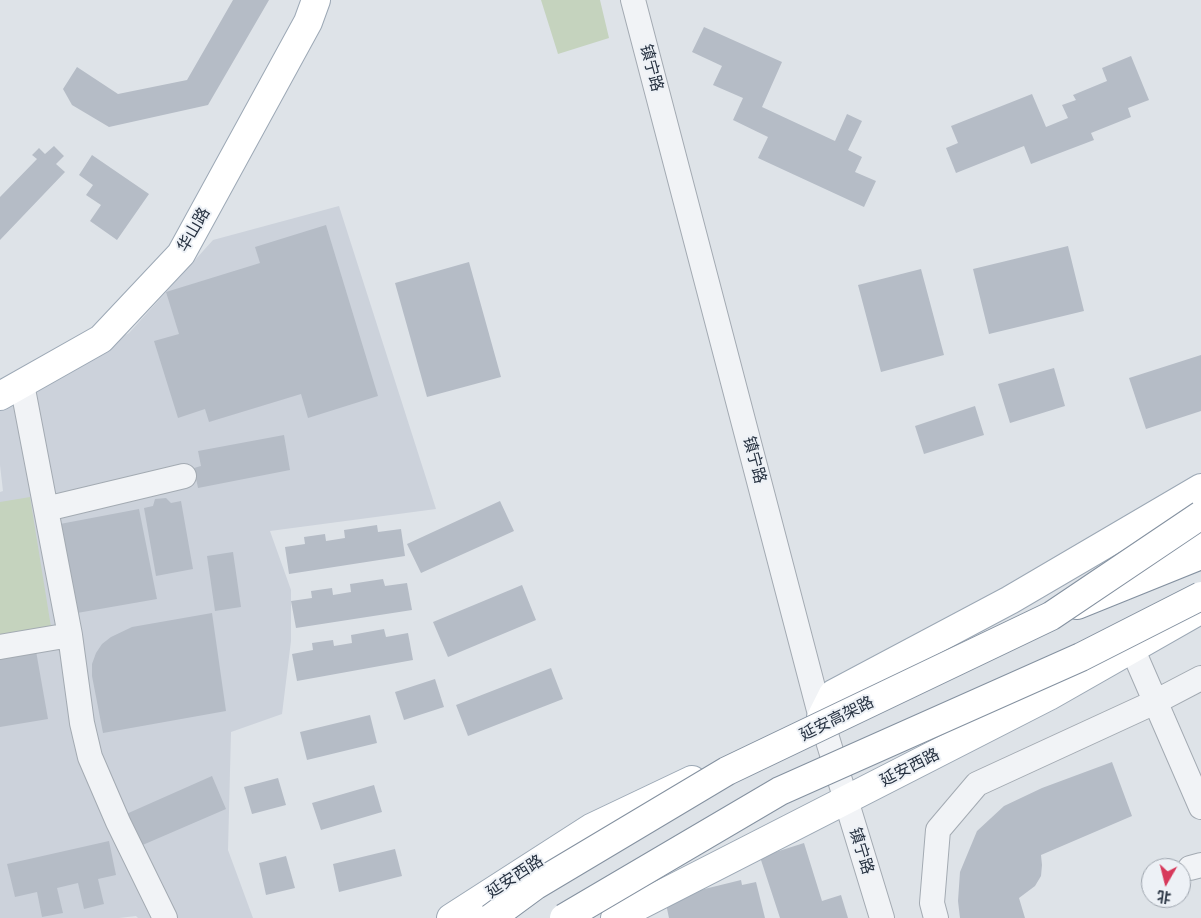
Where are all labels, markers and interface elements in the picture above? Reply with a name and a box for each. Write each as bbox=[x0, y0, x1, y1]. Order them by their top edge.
street label: 镇宁路 bbox=[636, 42, 666, 94]
street label: 华山路 bbox=[174, 204, 214, 256]
street label: 镇宁路 bbox=[739, 434, 769, 486]
street label: 延安高架路 bbox=[797, 693, 877, 745]
street label: 延安西路 bbox=[877, 745, 943, 791]
street label: 镇宁路 bbox=[845, 825, 877, 877]
street label: 延安西路 bbox=[483, 852, 547, 902]
north arrow bbox=[1141, 858, 1191, 908]
text: 北 bbox=[1156, 887, 1172, 908]

